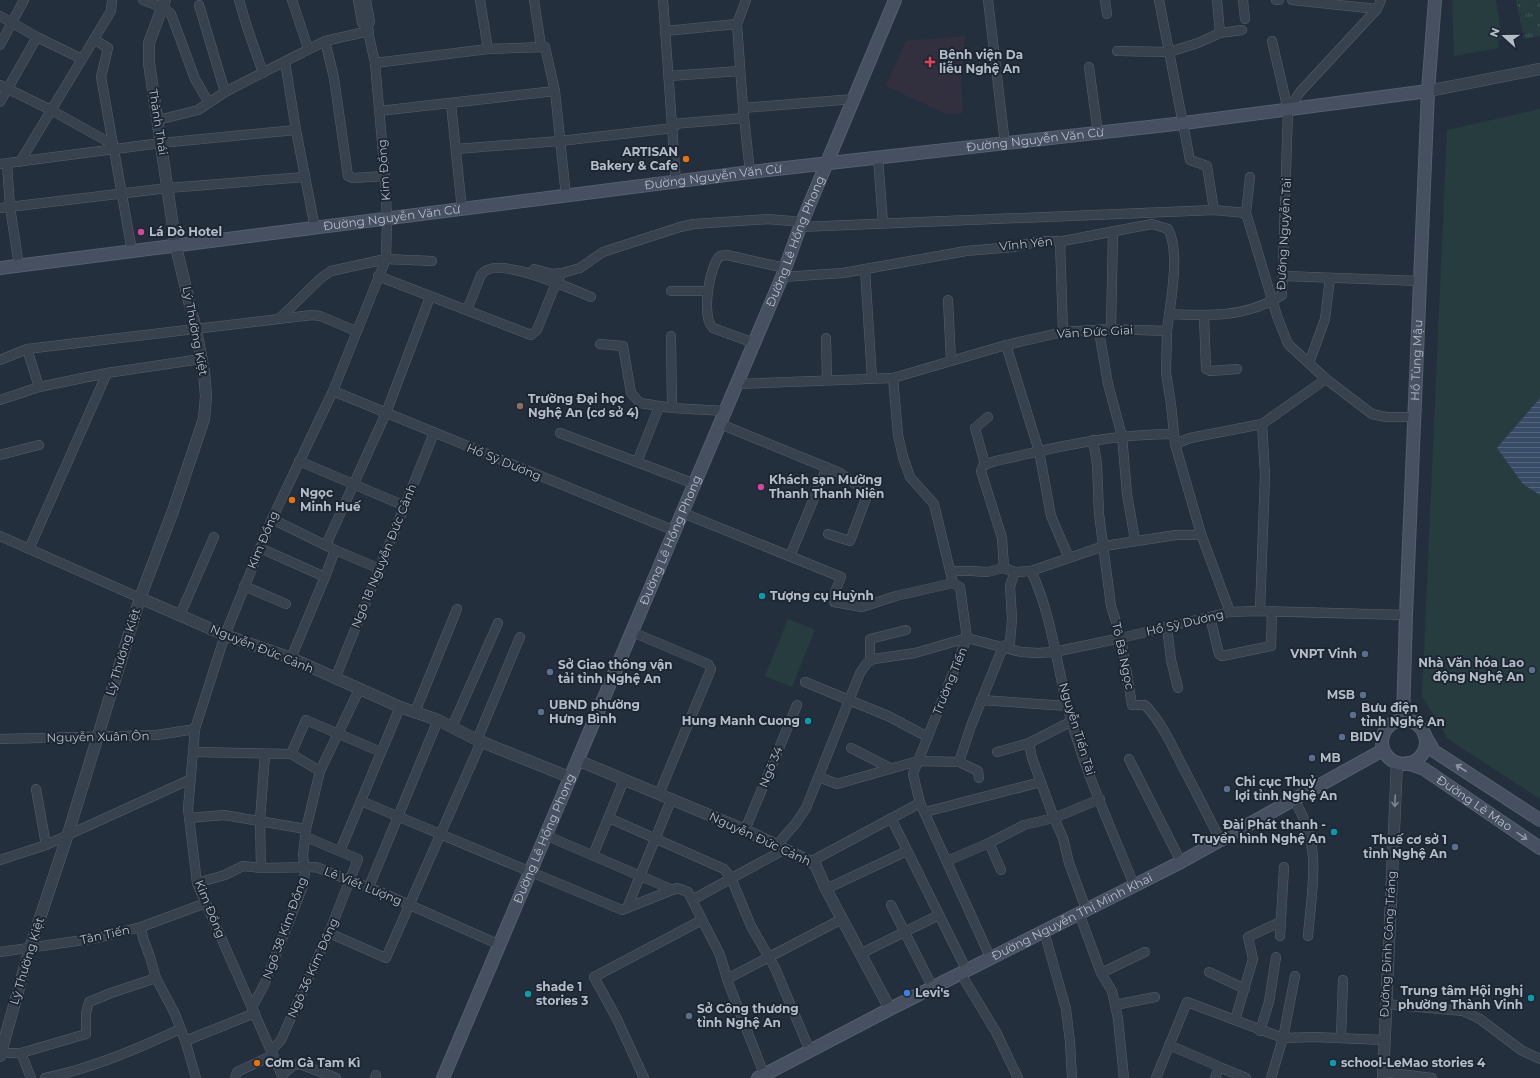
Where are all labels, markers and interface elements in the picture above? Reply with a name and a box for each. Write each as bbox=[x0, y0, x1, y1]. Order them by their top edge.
north arrow bbox=[1484, 16, 1524, 56]
text: N bbox=[1487, 26, 1503, 39]
place label: Bệnh viện Da liễu Nghệ An bbox=[939, 47, 1023, 76]
marker: Bệnh viện Da liễu Nghệ An bbox=[924, 56, 936, 68]
street label: Thành Thái bbox=[146, 88, 171, 156]
street label: Đường Nguyễn Văn Cừ bbox=[965, 124, 1105, 155]
street label: Kim Đồng bbox=[374, 139, 393, 201]
place label: ARTISAN Bakery & Cafe bbox=[590, 144, 678, 173]
marker: ARTISAN Bakery & Cafe bbox=[681, 154, 691, 164]
street label: Đường Nguyễn Văn Cừ bbox=[644, 160, 783, 192]
street label: Đường Lê Hồng Phong bbox=[762, 173, 828, 309]
street label: Đường Nguyễn Tài bbox=[1273, 177, 1294, 291]
street label: Đường Nguyễn Văn Cừ bbox=[322, 201, 461, 234]
place label: Lá Dò Hotel bbox=[149, 224, 222, 239]
marker: Lá Dò Hotel bbox=[136, 227, 146, 237]
street label: Vĩnh Yên bbox=[999, 233, 1053, 254]
street label: Lý Thường Kiệt bbox=[179, 285, 212, 377]
street label: Hồ Tùng Mậu bbox=[1407, 319, 1425, 401]
street label: Văn Đức Giai bbox=[1056, 322, 1134, 341]
place label: Trường Đại học Nghệ An (cơ sở 4) bbox=[528, 391, 639, 420]
marker: Trường Đại học Nghệ An (cơ sở 4) bbox=[515, 401, 525, 411]
street label: Hồ Sỹ Dương bbox=[465, 440, 544, 483]
place label: Khách sạn Mường Thanh Thanh Niên bbox=[769, 472, 884, 501]
street label: Đường Lê Hồng Phong bbox=[636, 473, 704, 607]
street label: Ngõ 18 Nguyễn Đức Cảnh bbox=[348, 482, 419, 630]
marker: Khách sạn Mường Thanh Thanh Niên bbox=[756, 482, 766, 492]
place label: Ngọc Minh Huế bbox=[300, 485, 362, 514]
marker: Ngọc Minh Huế bbox=[287, 495, 297, 505]
street label: Kim Đồng bbox=[244, 509, 281, 571]
place label: Tượng cụ Huỳnh bbox=[770, 588, 874, 603]
marker: Tượng cụ Huỳnh bbox=[757, 591, 767, 601]
street label: Lý Thường Kiệt bbox=[102, 606, 143, 697]
street label: Hồ Sỹ Dương bbox=[1145, 606, 1225, 639]
street label: Nguyễn Đức Cảnh bbox=[208, 621, 316, 676]
street label: Tô Bá Ngọc bbox=[1109, 621, 1138, 691]
street label: Trường Tiến bbox=[929, 645, 970, 717]
place label: VNPT Vinh bbox=[1289, 646, 1357, 661]
marker: VNPT Vinh bbox=[1360, 649, 1370, 659]
place label: Nhà Văn hóa Lao động Nghệ An bbox=[1418, 655, 1524, 684]
place label: Sở Giao thông vận tải tỉnh Nghệ An bbox=[558, 657, 673, 686]
marker: Nhà Văn hóa Lao động Nghệ An bbox=[1527, 665, 1537, 675]
marker: Sở Giao thông vận tải tỉnh Nghệ An bbox=[545, 667, 555, 677]
street label: Nguyễn Tiến Tài bbox=[1056, 681, 1099, 777]
place label: MSB bbox=[1327, 687, 1355, 702]
marker: MSB bbox=[1358, 690, 1368, 700]
place label: UBND phường Hưng Bình bbox=[549, 697, 640, 726]
place label: Bưu điện tỉnh Nghệ An bbox=[1361, 700, 1445, 729]
marker: UBND phường Hưng Bình bbox=[536, 707, 546, 717]
marker: Bưu điện tỉnh Nghệ An bbox=[1348, 710, 1358, 720]
place label: Hung Manh Cuong bbox=[682, 713, 800, 728]
marker: Hung Manh Cuong bbox=[803, 716, 813, 726]
street label: Nguyễn Xuân Ôn bbox=[46, 728, 150, 745]
place label: BIDV bbox=[1350, 729, 1383, 744]
marker: BIDV bbox=[1337, 732, 1347, 742]
street label: Ngõ 34 bbox=[755, 744, 786, 790]
place label: MB bbox=[1320, 750, 1341, 765]
marker: MB bbox=[1307, 753, 1317, 763]
one-way arrow bbox=[1455, 764, 1466, 772]
street label: Đường Lê Hồng Phong bbox=[510, 771, 578, 906]
street label: Đường Lê Mao bbox=[1434, 772, 1515, 834]
place label: Chi cục Thuỷ lợi tỉnh Nghệ An bbox=[1235, 774, 1337, 803]
marker: Chi cục Thuỷ lợi tỉnh Nghệ An bbox=[1222, 784, 1232, 794]
one-way arrow bbox=[1391, 795, 1398, 808]
street label: Nguyễn Đức Cảnh bbox=[707, 808, 813, 869]
place label: Đài Phát thanh - Truyền hình Nghệ An bbox=[1192, 817, 1326, 846]
marker: Đài Phát thanh - Truyền hình Nghệ An bbox=[1329, 827, 1339, 837]
place label: Thuế cơ sở 1 tỉnh Nghệ An bbox=[1363, 832, 1447, 861]
one-way arrow bbox=[1517, 832, 1528, 840]
marker: Thuế cơ sở 1 tỉnh Nghệ An bbox=[1450, 842, 1460, 852]
street label: Lê Viết Lượng bbox=[322, 863, 404, 908]
street label: Đường Nguyễn Thị Minh Khai bbox=[989, 870, 1155, 963]
street label: Đường Đinh Công Tráng bbox=[1376, 870, 1399, 1018]
street label: Ngõ 38 Kim Đồng bbox=[259, 875, 310, 981]
street label: Kim Đồng bbox=[192, 878, 229, 940]
street label: Lý Thường Kiệt bbox=[6, 915, 47, 1006]
street label: Ngõ 36 Kim Đồng bbox=[284, 916, 341, 1020]
street label: Tân Tiến bbox=[79, 922, 131, 947]
place label: shade 1 stories 3 bbox=[536, 979, 588, 1008]
place label: Trung tâm Hội nghị phường Thành Vinh bbox=[1398, 983, 1523, 1012]
place label: Levi's bbox=[915, 985, 950, 1000]
marker: Levi's bbox=[902, 988, 912, 998]
marker: shade 1 stories 3 bbox=[523, 989, 533, 999]
marker: Trung tâm Hội nghị phường Thành Vinh bbox=[1526, 993, 1536, 1003]
place label: Sở Công thương tỉnh Nghệ An bbox=[697, 1001, 799, 1030]
marker: Sở Công thương tỉnh Nghệ An bbox=[684, 1011, 694, 1021]
place label: Cơm Gà Tam Kì bbox=[265, 1055, 360, 1070]
place label: school-LeMao stories 4 bbox=[1341, 1055, 1486, 1070]
marker: Cơm Gà Tam Kì bbox=[252, 1058, 262, 1068]
marker: school-LeMao stories 4 bbox=[1328, 1058, 1338, 1068]

